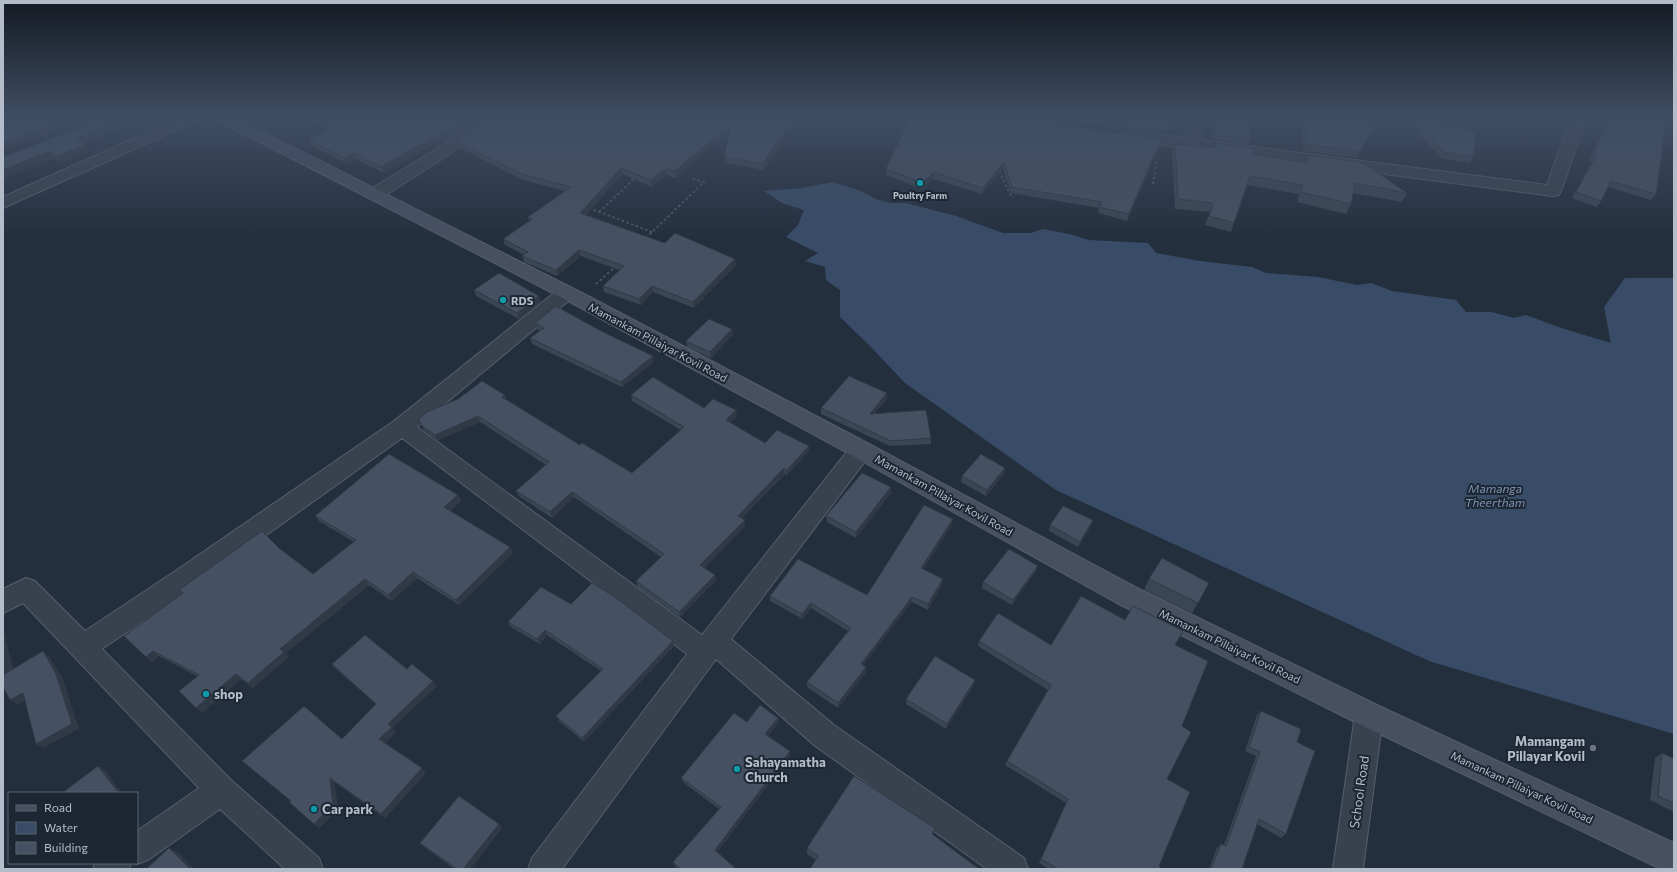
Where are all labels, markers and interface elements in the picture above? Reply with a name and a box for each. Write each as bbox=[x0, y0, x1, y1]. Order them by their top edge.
marker: Poultry Farm bbox=[915, 178, 925, 188]
place label: Poultry Farm bbox=[893, 190, 947, 201]
place label: RDS bbox=[511, 294, 534, 307]
marker: RDS bbox=[498, 295, 508, 305]
street label: Mamankam Pillaiyar Kovil Road bbox=[586, 300, 730, 384]
street label: Mamankam Pillaiyar Kovil Road bbox=[873, 452, 1015, 538]
water label: Mamanga Theertham bbox=[1465, 481, 1525, 509]
street label: Mamankam Pillaiyar Kovil Road bbox=[1157, 606, 1303, 686]
place label: shop bbox=[214, 686, 243, 702]
marker: shop bbox=[201, 689, 211, 699]
place label: Mamangam Pillayar Kovil bbox=[1507, 733, 1585, 764]
marker: Mamangam Pillayar Kovil bbox=[1588, 743, 1598, 753]
street label: Mamankam Pillaiyar Kovil Road bbox=[1449, 748, 1595, 826]
place label: Sahayamatha Church bbox=[745, 754, 826, 785]
street label: School Road bbox=[1346, 755, 1372, 829]
marker: Sahayamatha Church bbox=[732, 764, 742, 774]
legend bbox=[8, 792, 138, 864]
text: Road bbox=[44, 800, 72, 814]
place label: Car park bbox=[322, 801, 373, 817]
marker: Car park bbox=[309, 804, 319, 814]
text: Water bbox=[44, 820, 78, 834]
text: Building bbox=[44, 840, 88, 854]

